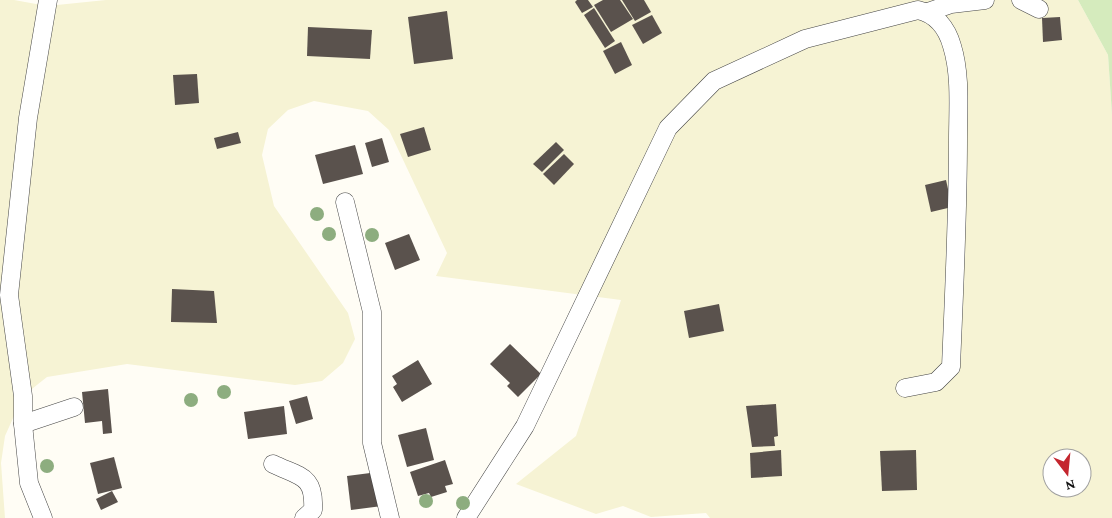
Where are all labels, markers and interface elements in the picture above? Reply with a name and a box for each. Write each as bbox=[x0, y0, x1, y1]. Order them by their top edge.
north arrow bbox=[1042, 448, 1092, 498]
text: N bbox=[1063, 476, 1077, 495]

